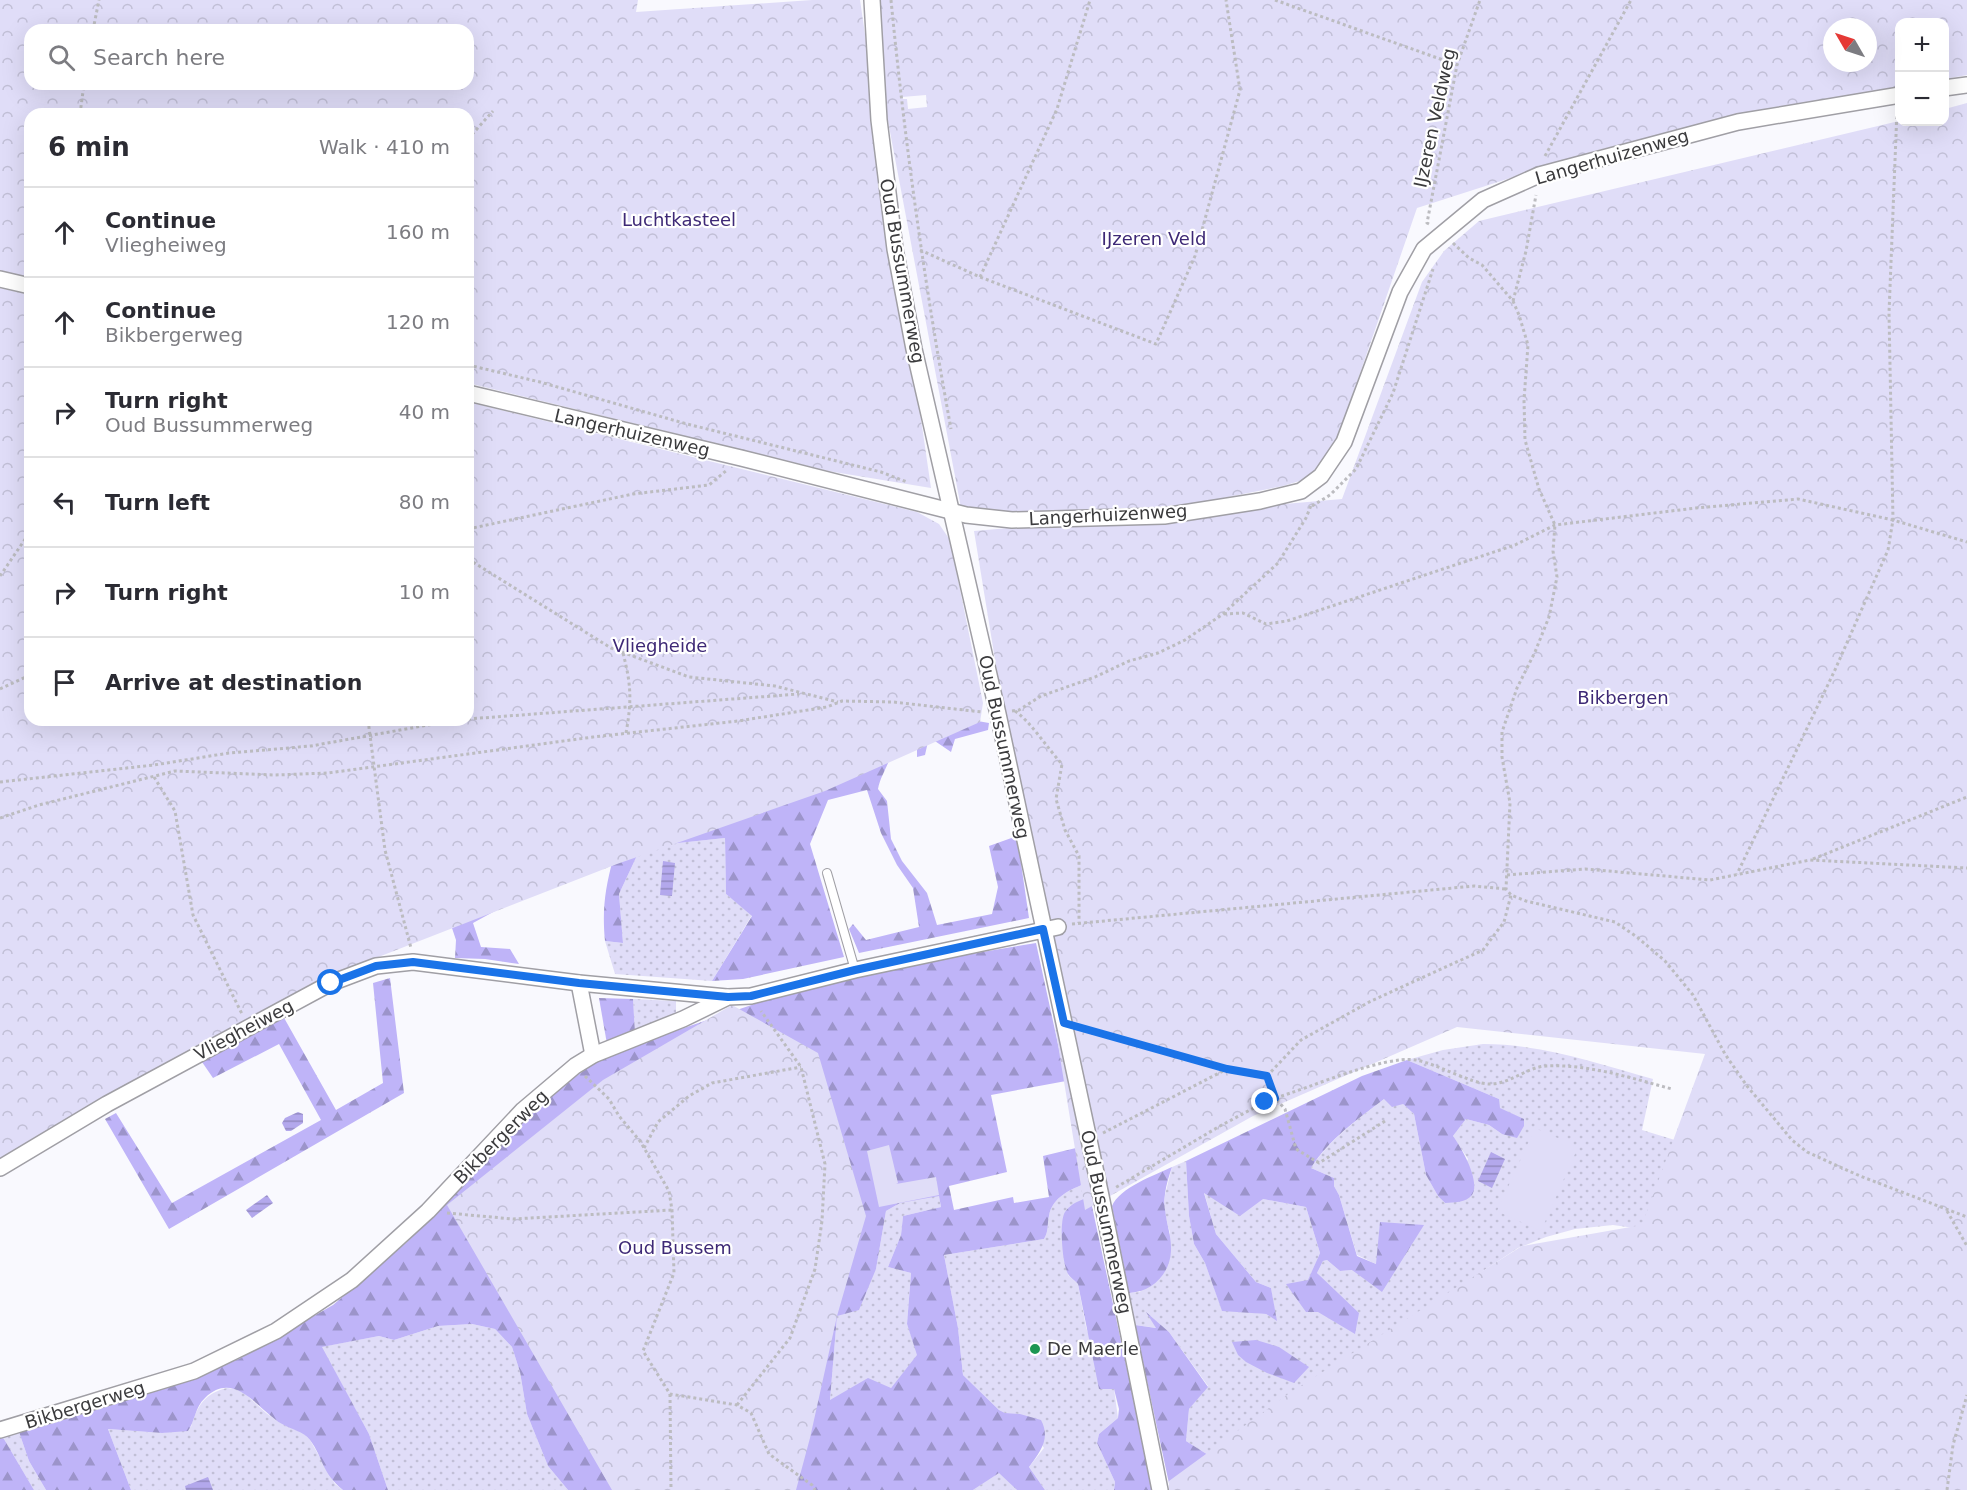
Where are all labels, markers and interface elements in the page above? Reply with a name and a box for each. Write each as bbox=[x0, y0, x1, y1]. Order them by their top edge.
north arrow bbox=[1823, 18, 1877, 72]
map controls bbox=[1895, 18, 1949, 126]
button: + bbox=[1895, 18, 1949, 72]
search box bbox=[24, 24, 474, 90]
icon: search bbox=[45, 41, 78, 74]
text: Search here bbox=[93, 45, 225, 70]
street label: IJzeren Veldweg bbox=[1409, 46, 1460, 190]
button: − bbox=[1895, 72, 1949, 126]
street label: Langerhuizenweg bbox=[1533, 125, 1691, 189]
text: 6 min bbox=[48, 132, 130, 162]
text: Walk · 410 m bbox=[319, 135, 450, 159]
street label: Oud Bussummerweg bbox=[876, 177, 929, 365]
text: Continue bbox=[105, 208, 216, 233]
park label: Luchtkasteel bbox=[622, 209, 736, 230]
icon: ahead bbox=[48, 216, 81, 249]
text: 160 m bbox=[386, 220, 450, 244]
park label: IJzeren Veld bbox=[1102, 228, 1206, 249]
text: Vliegheiweg bbox=[105, 233, 227, 257]
text: Continue bbox=[105, 298, 216, 323]
icon: ahead bbox=[48, 306, 81, 339]
text: 120 m bbox=[386, 310, 450, 334]
text: Bikbergerweg bbox=[105, 323, 243, 347]
text: Turn right bbox=[105, 388, 228, 413]
icon: right bbox=[48, 396, 81, 429]
text: 40 m bbox=[399, 400, 450, 424]
street label: Langerhuizenweg bbox=[552, 404, 712, 461]
text: Oud Bussummerweg bbox=[105, 413, 313, 437]
icon: left bbox=[48, 486, 81, 519]
text: Turn left bbox=[105, 490, 210, 515]
text: 80 m bbox=[399, 490, 450, 514]
street label: Langerhuizenweg bbox=[1028, 500, 1188, 529]
icon: right bbox=[48, 576, 81, 609]
text: Turn right bbox=[105, 580, 228, 605]
text: 10 m bbox=[399, 580, 450, 604]
park label: Vliegheide bbox=[613, 635, 707, 656]
street label: Oud Bussummerweg bbox=[975, 653, 1034, 841]
icon: arrive bbox=[48, 666, 81, 699]
text: Arrive at destination bbox=[105, 670, 362, 695]
park label: Bikbergen bbox=[1577, 687, 1669, 708]
route start bbox=[317, 969, 343, 995]
street label: Vliegheiweg bbox=[190, 995, 297, 1065]
street label: Bikbergerweg bbox=[449, 1085, 552, 1188]
route end bbox=[1251, 1088, 1277, 1114]
street label: Oud Bussummerweg bbox=[1077, 1128, 1136, 1316]
park label: Oud Bussem bbox=[618, 1237, 732, 1258]
place label: De Maerle bbox=[1047, 1338, 1139, 1359]
marker: De Maerle bbox=[1028, 1342, 1042, 1356]
street label: Bikbergerweg bbox=[22, 1376, 147, 1433]

